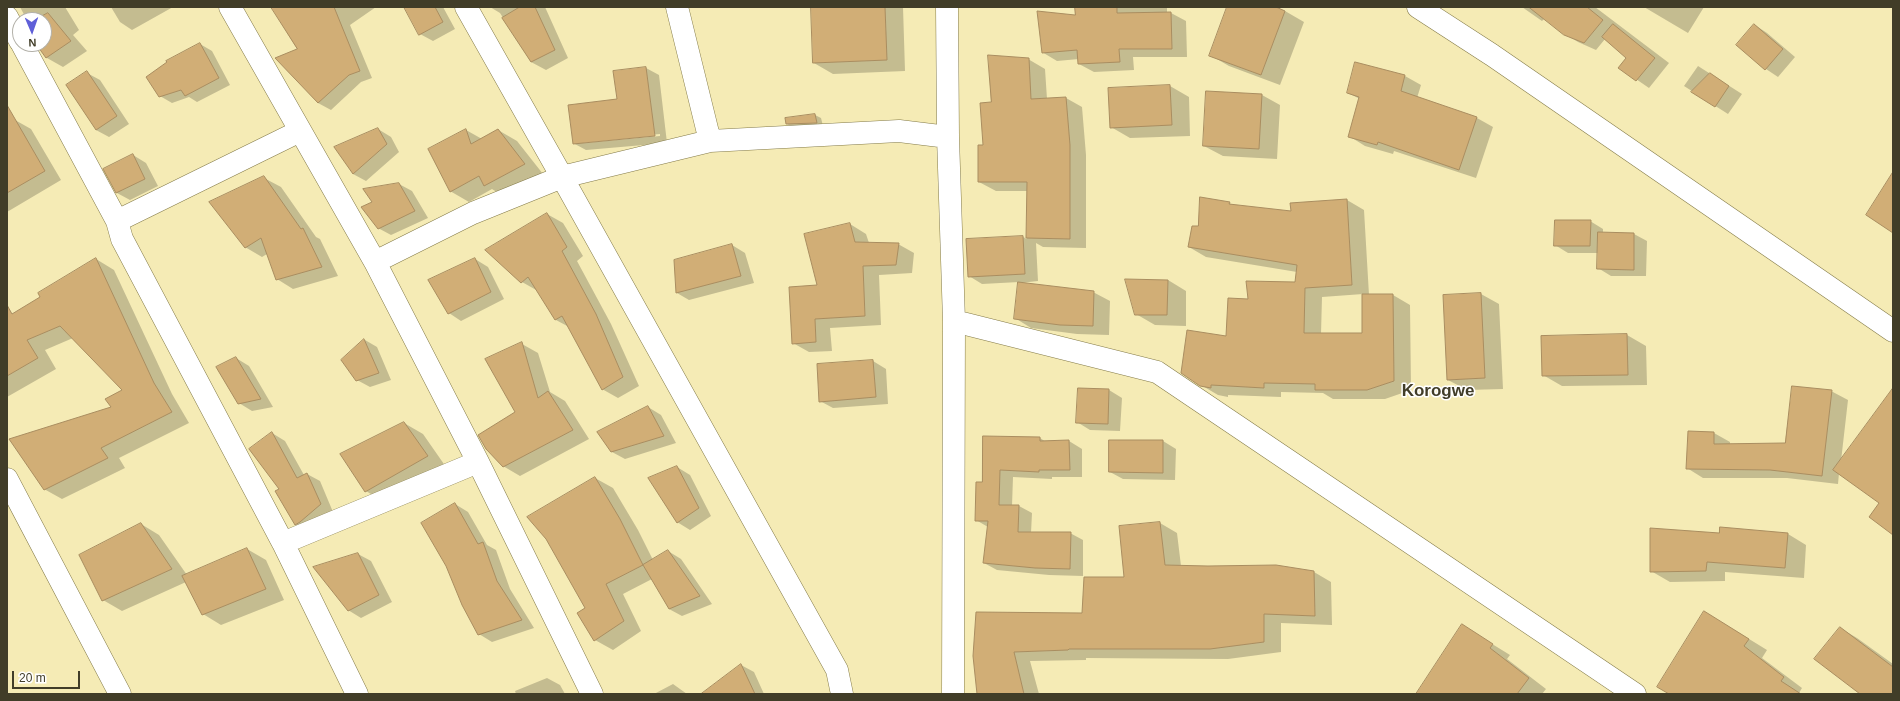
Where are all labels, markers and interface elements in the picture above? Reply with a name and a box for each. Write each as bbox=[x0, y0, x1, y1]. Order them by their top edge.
north arrow bbox=[12, 12, 52, 52]
text: N bbox=[28, 37, 37, 49]
district label: Korogwe bbox=[1402, 381, 1474, 401]
scale bar bbox=[14, 663, 82, 689]
text: 20 m bbox=[19, 671, 46, 685]

